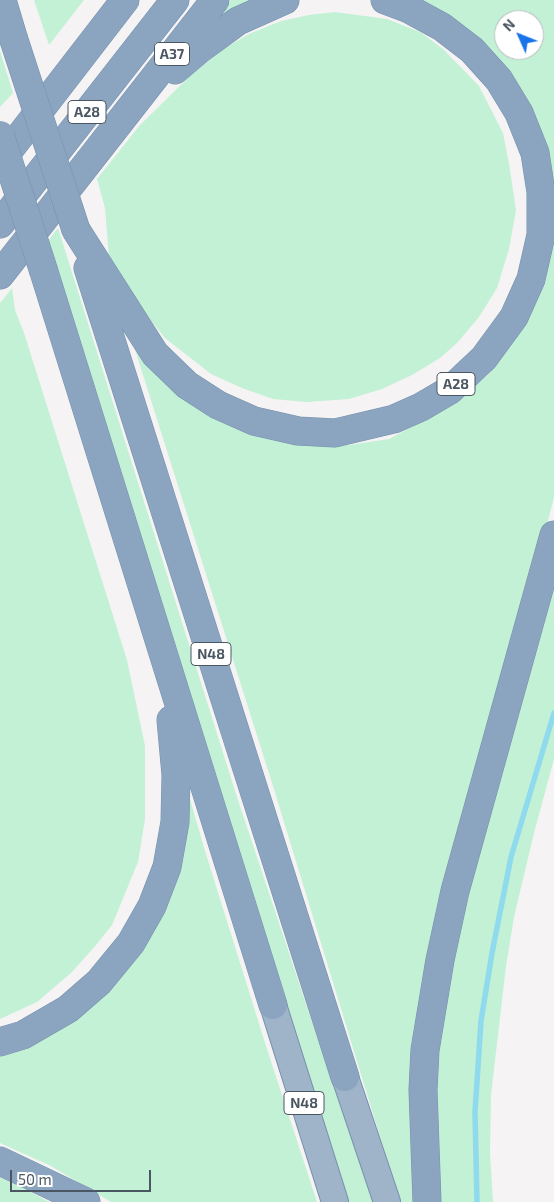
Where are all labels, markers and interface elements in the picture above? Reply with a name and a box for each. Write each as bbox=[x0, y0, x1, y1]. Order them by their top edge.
north arrow bbox=[494, 10, 544, 60]
text: N bbox=[499, 15, 518, 34]
road number: A37 bbox=[154, 42, 190, 66]
road number: A28 bbox=[68, 100, 106, 124]
road number: A28 bbox=[437, 372, 475, 396]
road number: N48 bbox=[191, 642, 231, 666]
road number: N48 bbox=[284, 1092, 324, 1114]
scale bar bbox=[12, 1160, 154, 1192]
text: 50 m bbox=[18, 1170, 52, 1188]

